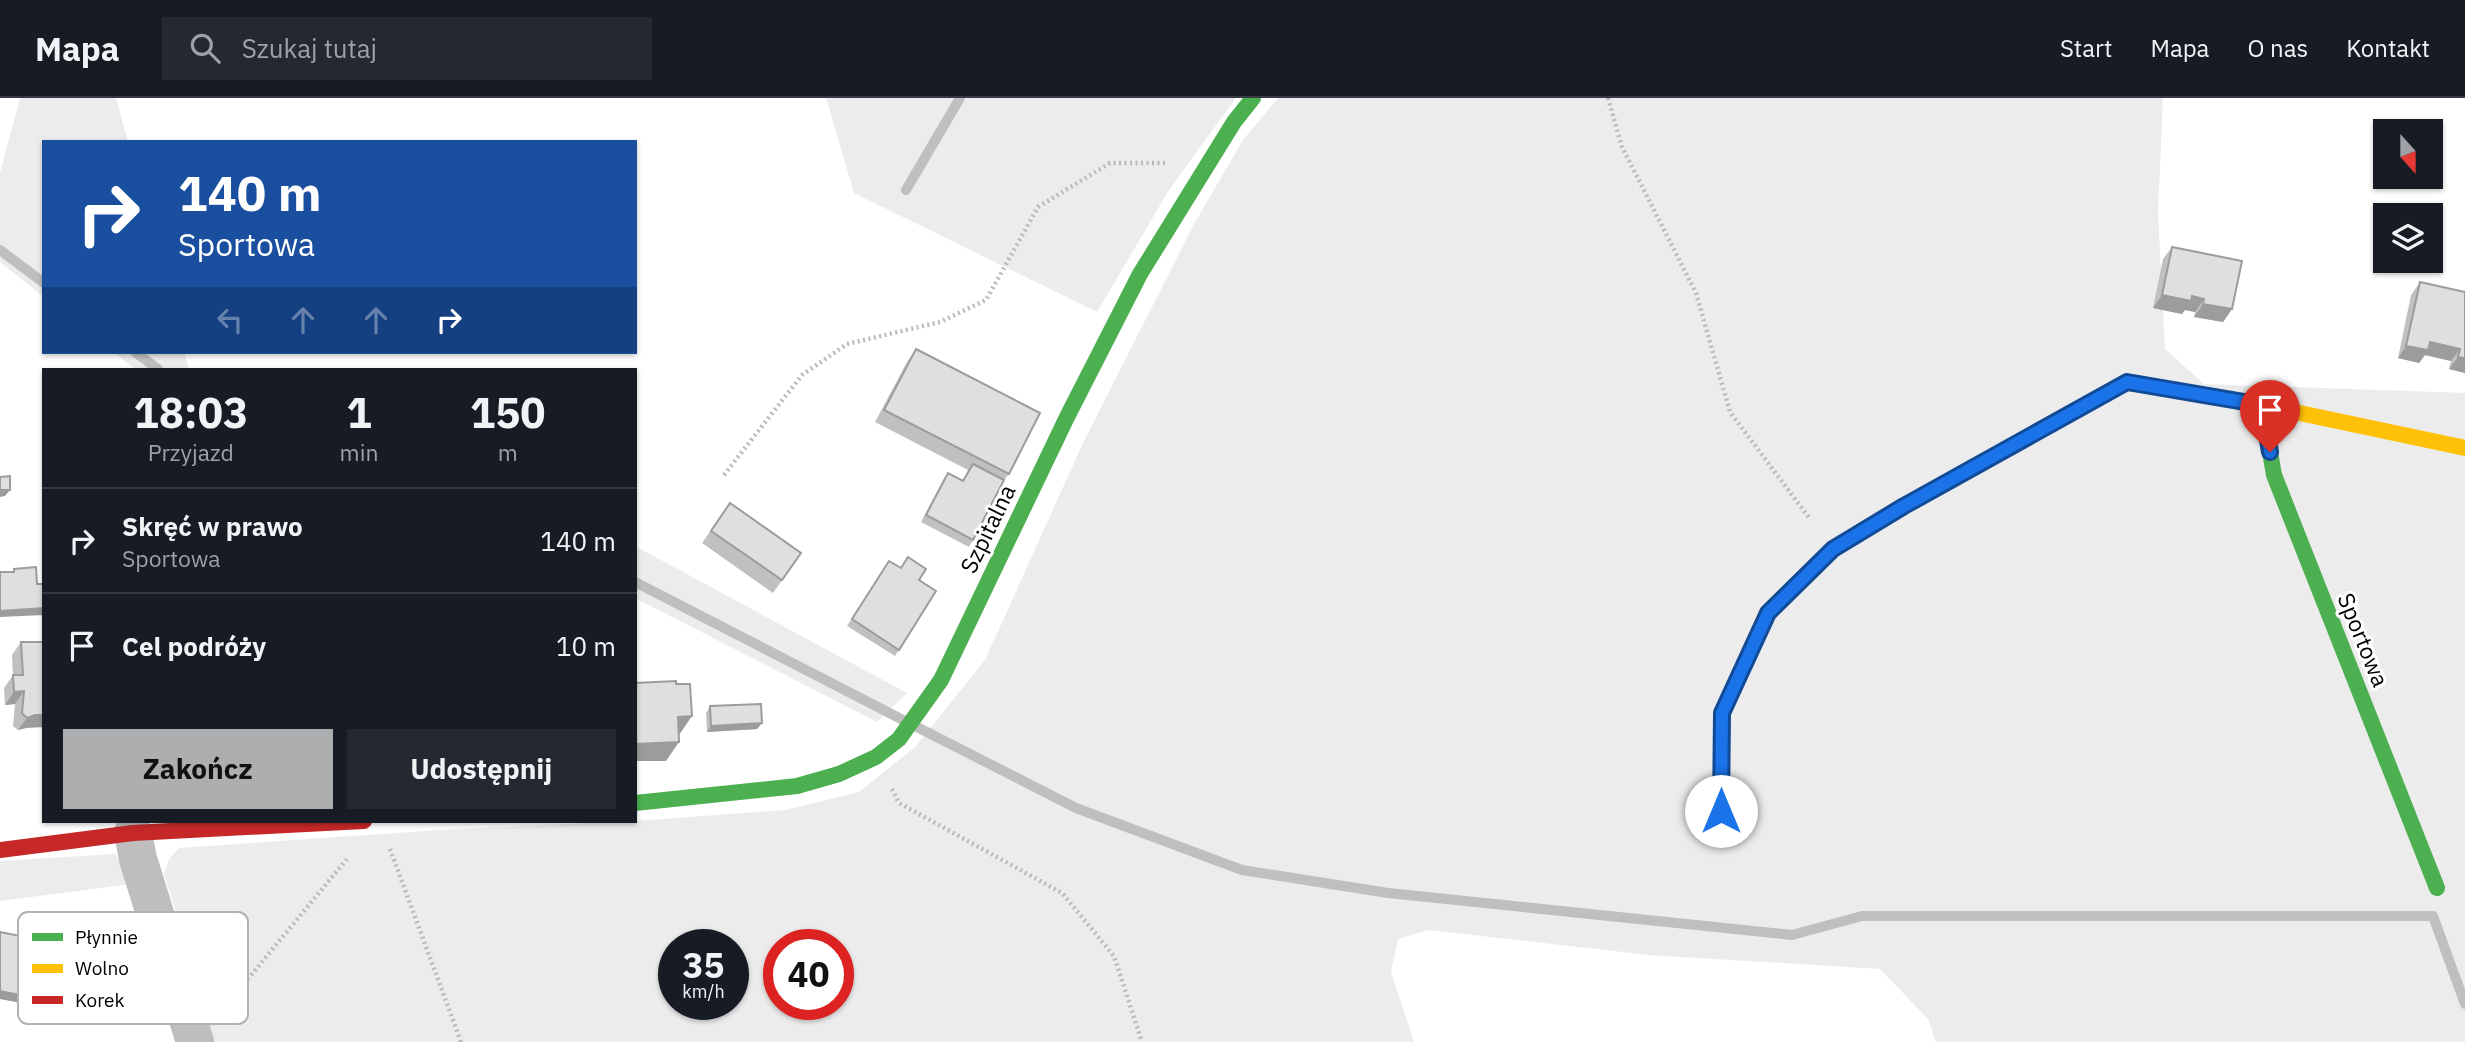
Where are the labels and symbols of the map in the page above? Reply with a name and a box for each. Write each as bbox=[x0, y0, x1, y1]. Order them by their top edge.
north arrow bbox=[2373, 119, 2443, 189]
pin bbox=[2240, 380, 2300, 452]
street label: Szpitalna bbox=[953, 479, 1021, 578]
street label: Sportowa bbox=[2332, 588, 2396, 691]
position arrow bbox=[1684, 774, 1758, 848]
legend bbox=[18, 912, 248, 1024]
text: Płynnie bbox=[75, 925, 138, 949]
speed limit sign: 40 bbox=[763, 929, 854, 1020]
text: Wolno bbox=[75, 956, 129, 980]
text: Korek bbox=[75, 988, 125, 1012]

